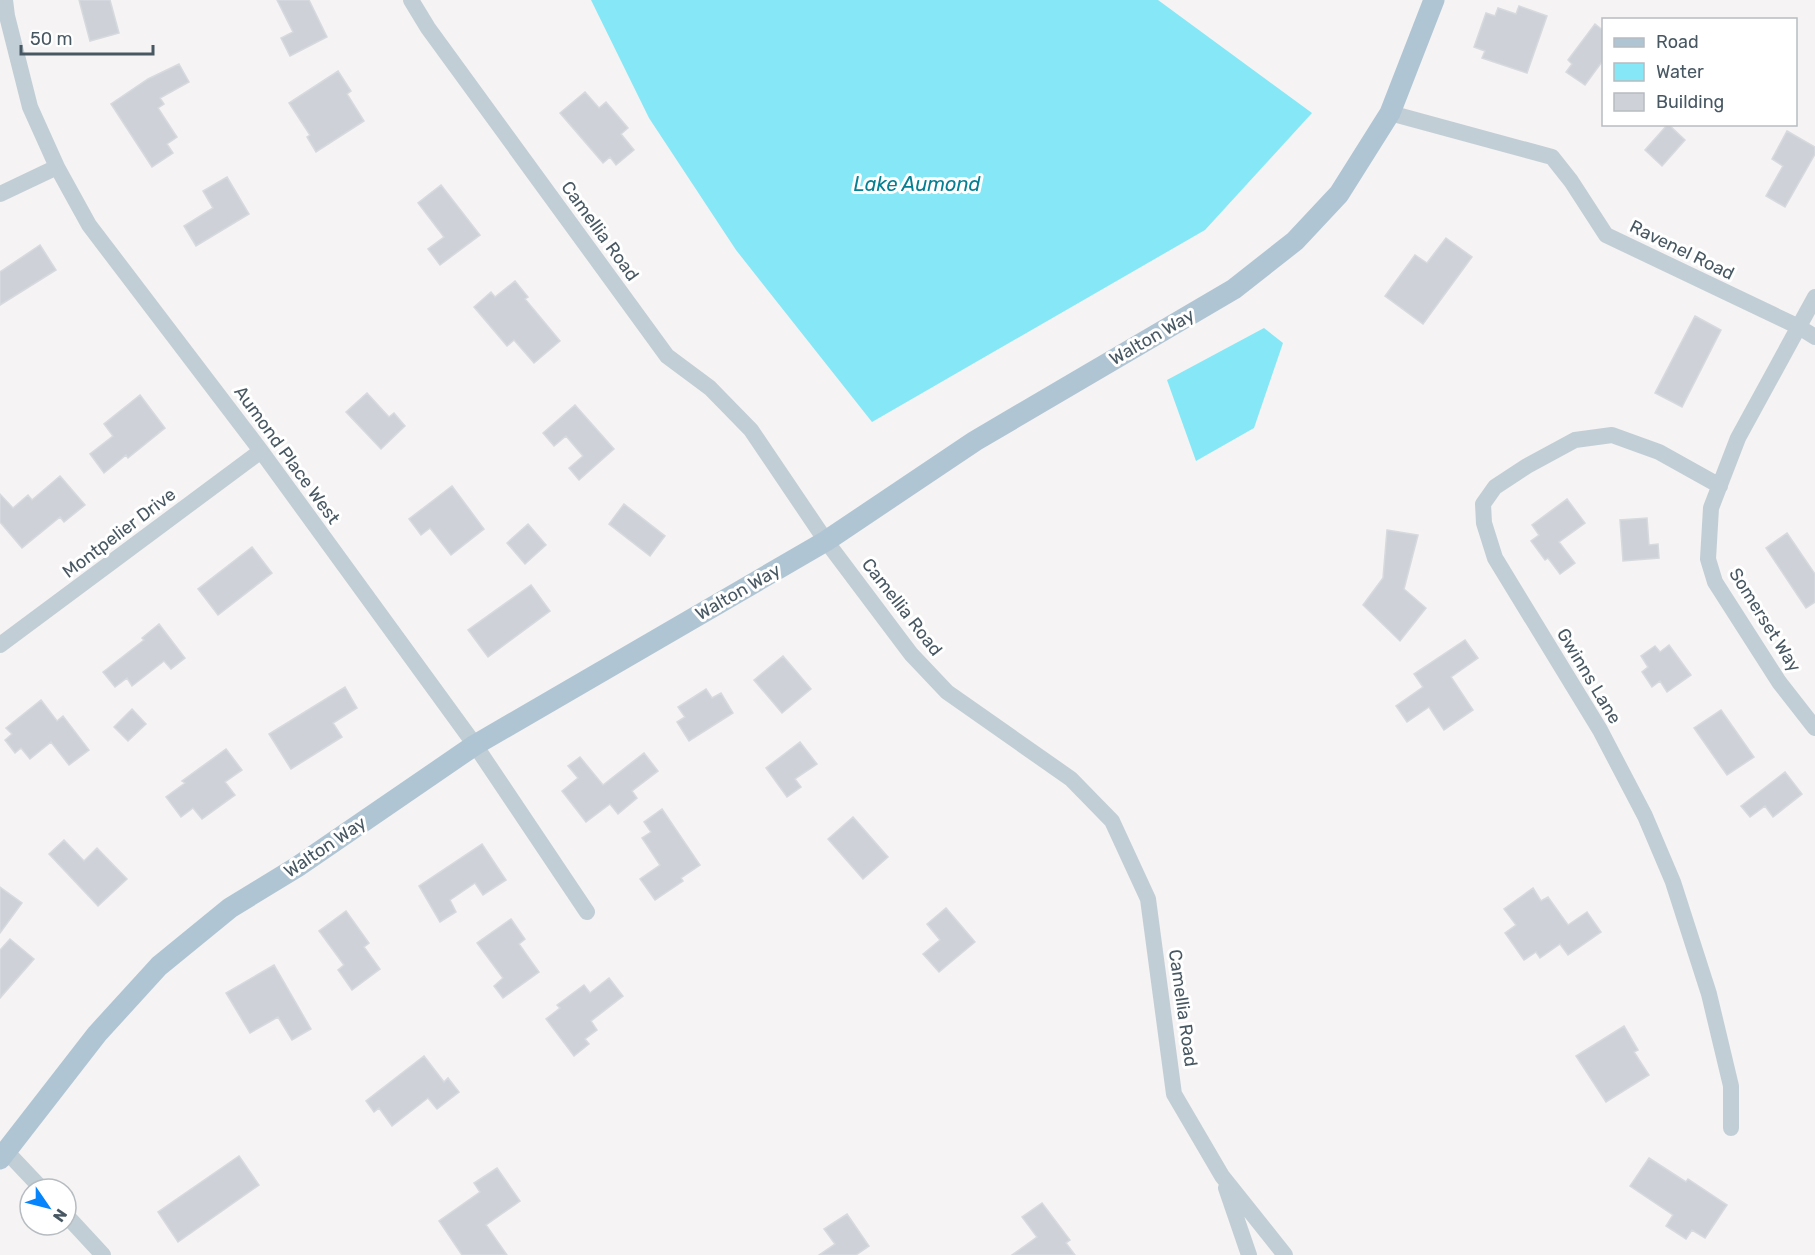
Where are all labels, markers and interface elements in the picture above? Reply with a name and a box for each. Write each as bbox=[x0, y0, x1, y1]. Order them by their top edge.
scale bar bbox=[21, 18, 153, 56]
legend bbox=[1602, 18, 1797, 126]
text: 50 m bbox=[30, 28, 73, 50]
text: Road bbox=[1656, 31, 1699, 53]
text: Water bbox=[1656, 61, 1704, 83]
text: Building bbox=[1656, 91, 1724, 113]
water label: Lake Aumond bbox=[854, 172, 982, 196]
street label: Camellia Road bbox=[556, 177, 644, 285]
street label: Ravenel Road bbox=[1626, 215, 1738, 285]
street label: Walton Way bbox=[1106, 304, 1198, 370]
street label: Aumond Place West bbox=[229, 382, 345, 528]
street label: Montpelier Drive bbox=[58, 483, 180, 583]
street label: Camellia Road bbox=[857, 554, 947, 660]
street label: Walton Way bbox=[692, 559, 784, 625]
street label: Somerset Way bbox=[1724, 564, 1806, 676]
street label: Gwinns Lane bbox=[1552, 624, 1626, 728]
street label: Walton Way bbox=[280, 811, 370, 883]
street label: Camellia Road bbox=[1164, 948, 1202, 1068]
north arrow bbox=[18, 1177, 78, 1237]
text: N bbox=[49, 1205, 71, 1225]

